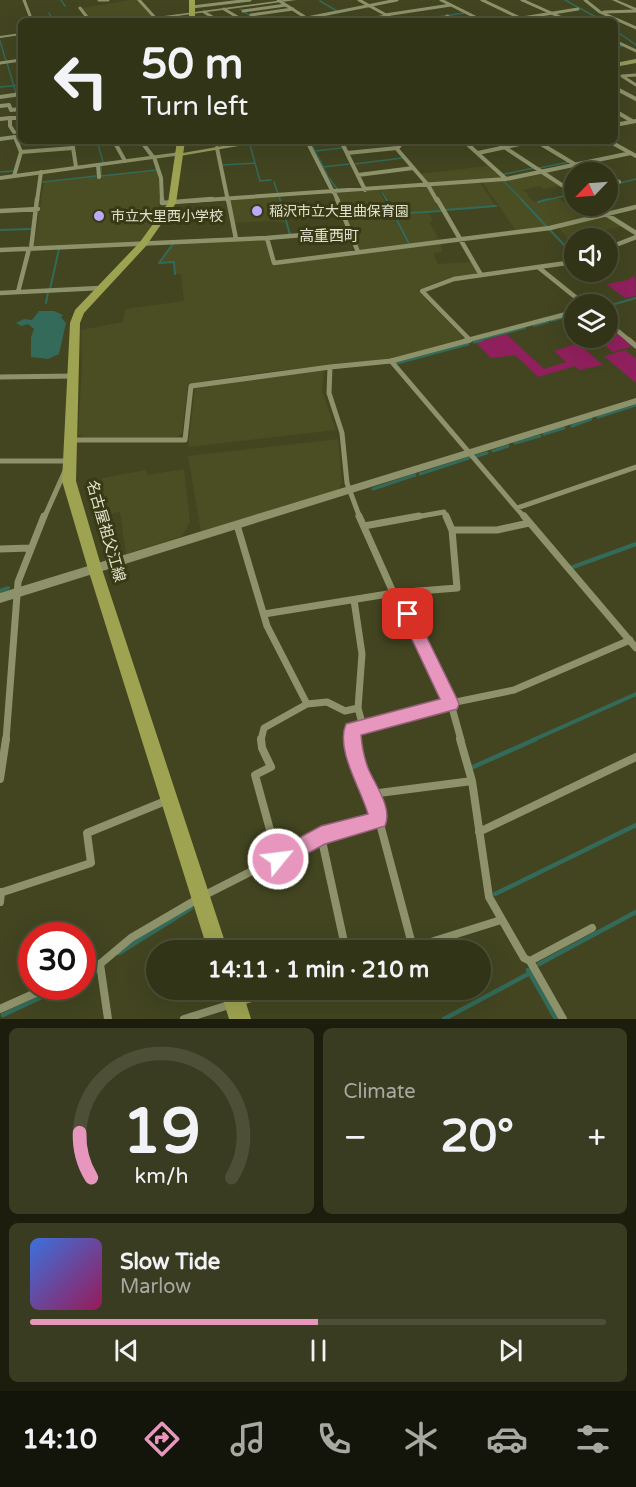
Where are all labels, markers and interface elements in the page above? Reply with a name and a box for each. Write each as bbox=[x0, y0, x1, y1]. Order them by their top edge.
text: 50 m bbox=[141, 39, 243, 90]
icon: left bbox=[42, 42, 120, 120]
text: Turn left bbox=[141, 90, 248, 123]
north arrow bbox=[564, 162, 618, 216]
map controls bbox=[564, 162, 618, 348]
place label: 稲沢市立大里曲保育園 bbox=[269, 203, 409, 220]
marker: 稲沢市立大里曲保育園 bbox=[250, 204, 264, 218]
place label: 市立大里西小学校 bbox=[111, 208, 223, 225]
marker: 市立大里西小学校 bbox=[92, 209, 106, 223]
district label: 高重西町 bbox=[299, 227, 359, 245]
button: sound bbox=[564, 228, 618, 282]
button: layers bbox=[564, 294, 618, 348]
street label: 名古屋祖父江線 bbox=[83, 478, 129, 584]
pin bbox=[382, 588, 433, 639]
icon: arrive bbox=[391, 597, 424, 630]
position arrow bbox=[246, 827, 310, 891]
speed limit sign: 30 bbox=[18, 922, 96, 1000]
text: 14:11 · 1 min · 210 m bbox=[208, 957, 429, 983]
text: Climate bbox=[344, 1080, 416, 1104]
text: 19 bbox=[122, 1095, 200, 1170]
text: 20° bbox=[440, 1110, 514, 1164]
text: − bbox=[344, 1118, 367, 1157]
text: + bbox=[587, 1118, 606, 1157]
text: km/h bbox=[134, 1163, 188, 1189]
text: Slow Tide bbox=[120, 1249, 220, 1275]
text: Marlow bbox=[120, 1275, 191, 1299]
icon: previous bbox=[110, 1334, 143, 1367]
icon: pause bbox=[302, 1334, 335, 1367]
icon: next bbox=[494, 1334, 527, 1367]
icon: directions bbox=[141, 1418, 183, 1460]
icon: music bbox=[227, 1418, 269, 1460]
icon: phone bbox=[313, 1418, 355, 1460]
icon: climate bbox=[400, 1418, 442, 1460]
icon: car bbox=[486, 1418, 528, 1460]
icon: filters bbox=[572, 1418, 614, 1460]
text: 14:10 bbox=[22, 1423, 97, 1456]

